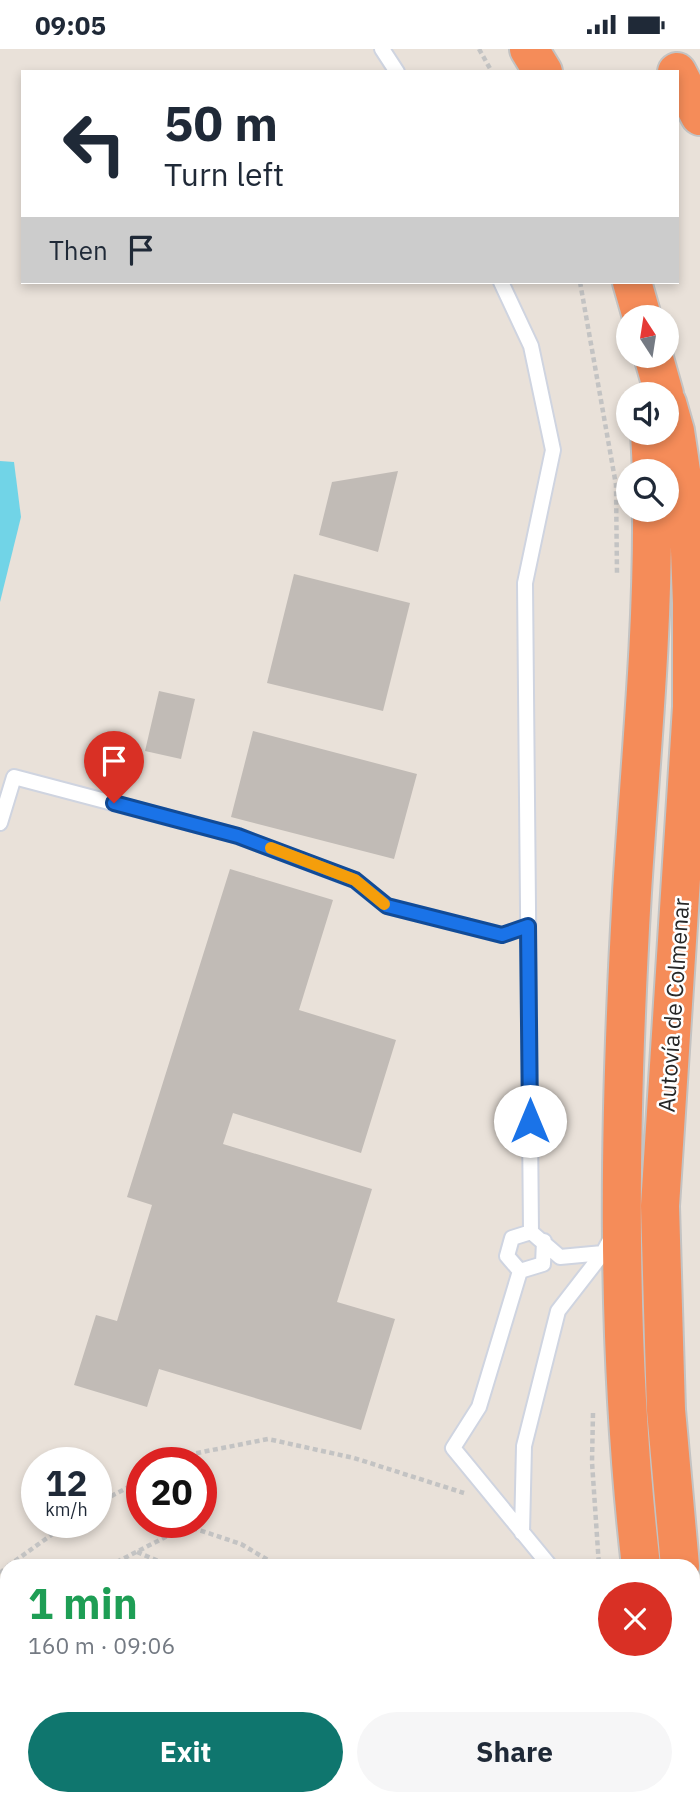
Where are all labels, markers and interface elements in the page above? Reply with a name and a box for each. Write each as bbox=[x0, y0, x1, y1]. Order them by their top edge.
text: 09:05 bbox=[35, 8, 106, 42]
text: 50 m bbox=[164, 91, 278, 154]
icon: left bbox=[49, 98, 140, 189]
text: Turn left bbox=[164, 153, 284, 195]
icon: arrive bbox=[122, 231, 160, 269]
text: Then bbox=[49, 233, 108, 267]
north arrow bbox=[616, 305, 679, 367]
map controls bbox=[616, 305, 679, 522]
button: sound bbox=[616, 382, 679, 445]
button: search bbox=[616, 459, 679, 522]
pin bbox=[84, 731, 144, 803]
icon: arrive bbox=[95, 742, 133, 780]
street label: Autovía de Colmenar bbox=[651, 896, 695, 1113]
position arrow bbox=[493, 1084, 567, 1158]
speed limit sign: 20 bbox=[126, 1447, 217, 1538]
text: 12 bbox=[45, 1460, 88, 1506]
text: km/h bbox=[45, 1498, 88, 1521]
text: 1 min bbox=[28, 1576, 138, 1631]
button: close bbox=[598, 1582, 672, 1656]
text: 160 m · 09:06 bbox=[28, 1630, 175, 1660]
button: Exit bbox=[28, 1712, 343, 1792]
button: Share bbox=[357, 1712, 672, 1792]

